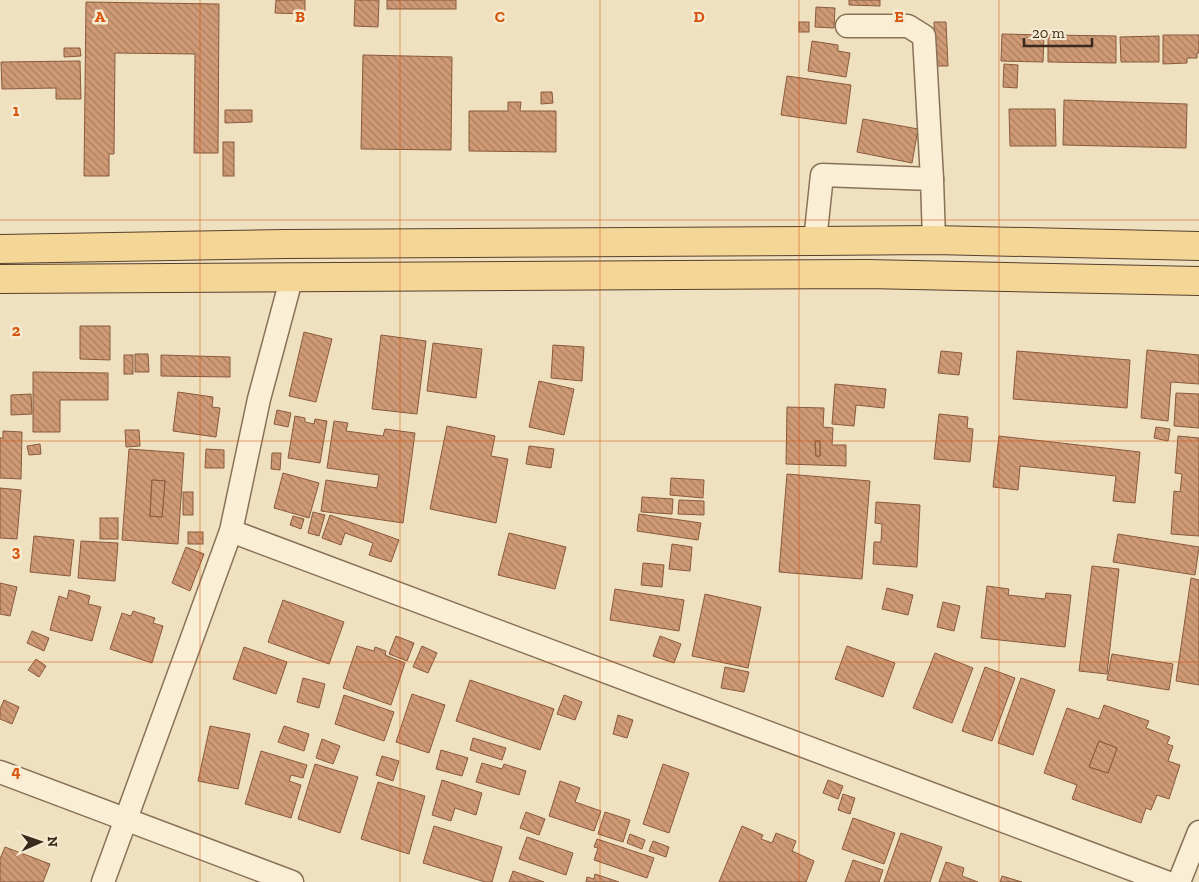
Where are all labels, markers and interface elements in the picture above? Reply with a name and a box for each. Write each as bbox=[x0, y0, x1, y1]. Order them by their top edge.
text: A bbox=[95, 7, 106, 26]
text: B bbox=[295, 7, 305, 26]
text: C bbox=[495, 7, 505, 26]
text: D bbox=[693, 7, 705, 26]
text: E bbox=[894, 7, 904, 26]
scale bar bbox=[1024, 15, 1092, 47]
text: 20 m bbox=[1032, 24, 1065, 42]
text: 1 bbox=[13, 101, 20, 120]
text: 2 bbox=[12, 321, 21, 340]
text: 3 bbox=[12, 542, 21, 561]
text: 4 bbox=[11, 762, 21, 781]
north arrow bbox=[15, 817, 65, 867]
text: N bbox=[44, 836, 61, 848]

